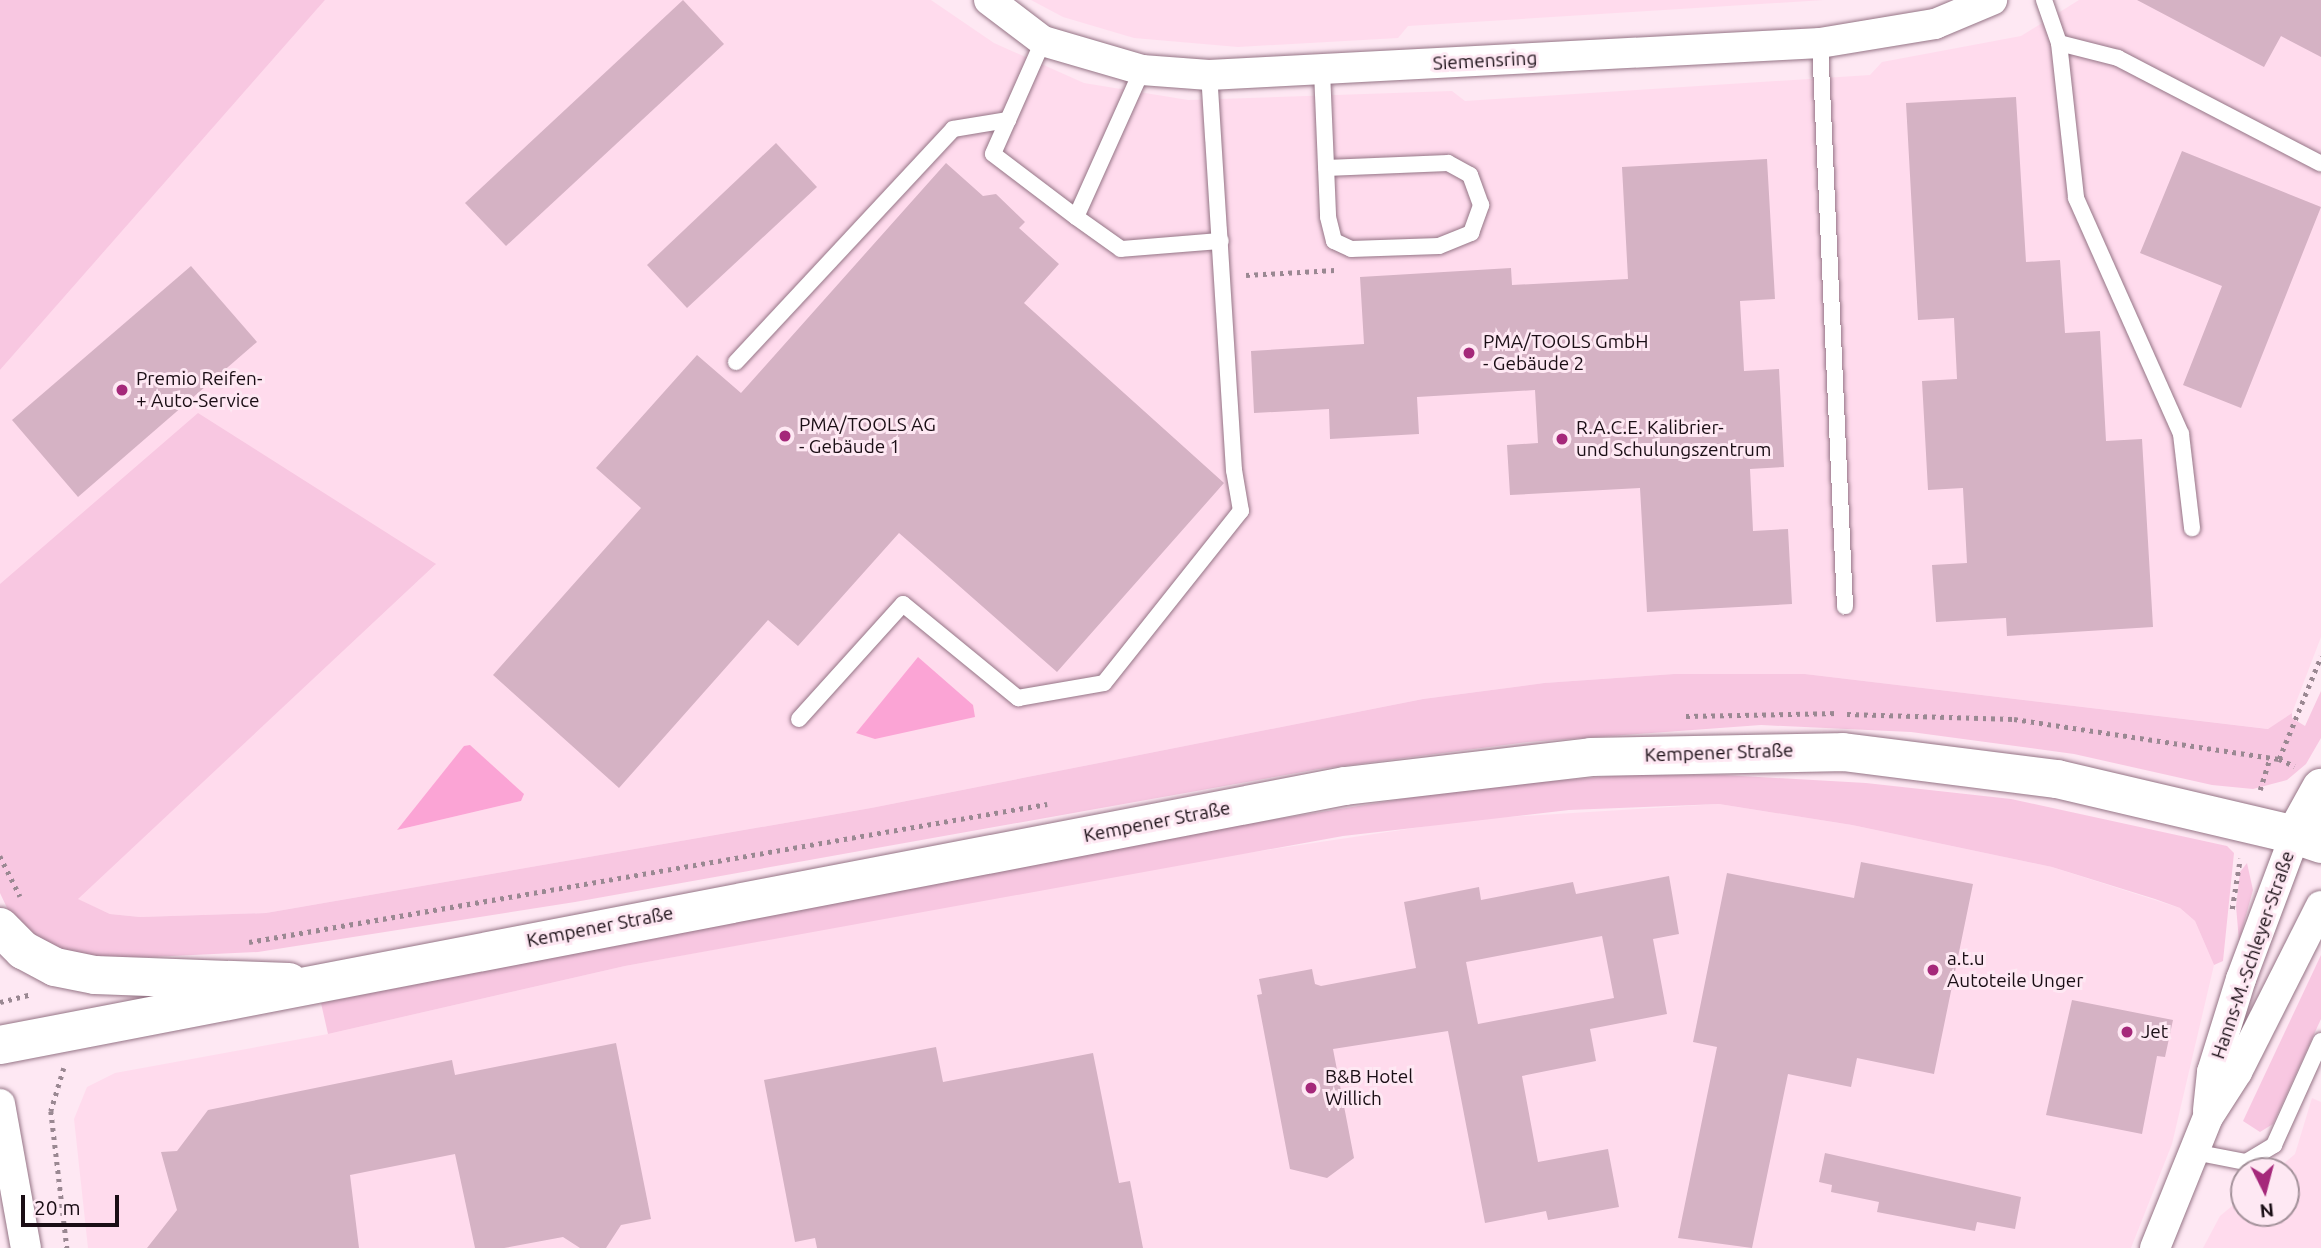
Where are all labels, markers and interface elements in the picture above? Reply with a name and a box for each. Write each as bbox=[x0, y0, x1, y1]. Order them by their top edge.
street label: Siemensring bbox=[1432, 47, 1538, 75]
place label: PMA/TOOLS GmbH - Gebäude 2 bbox=[1483, 331, 1648, 375]
marker: PMA/TOOLS GmbH - Gebäude 2 bbox=[1461, 345, 1477, 361]
place label: Premio Reifen- + Auto-Service bbox=[136, 368, 262, 412]
marker: Premio Reifen- + Auto-Service bbox=[114, 382, 130, 398]
place label: PMA/TOOLS AG - Gebäude 1 bbox=[799, 414, 936, 458]
place label: R.A.C.E. Kalibrier- und Schulungszentrum bbox=[1576, 417, 1771, 461]
marker: PMA/TOOLS AG - Gebäude 1 bbox=[777, 428, 793, 444]
marker: R.A.C.E. Kalibrier- und Schulungszentrum bbox=[1554, 431, 1570, 447]
street label: Kempener Straße bbox=[1644, 739, 1794, 767]
street label: Kempener Straße bbox=[1082, 797, 1232, 847]
street label: Hanns-M.-Schleyer-Straße bbox=[2207, 848, 2299, 1062]
street label: Kempener Straße bbox=[525, 902, 675, 952]
place label: a.t.u Autoteile Unger bbox=[1947, 948, 2084, 992]
marker: a.t.u Autoteile Unger bbox=[1925, 962, 1941, 978]
place label: Jet bbox=[2141, 1021, 2168, 1043]
marker: Jet bbox=[2119, 1024, 2135, 1040]
place label: B&B Hotel Willich bbox=[1325, 1066, 1413, 1110]
marker: B&B Hotel Willich bbox=[1303, 1080, 1319, 1096]
north arrow bbox=[2230, 1157, 2300, 1227]
scale bar bbox=[24, 1182, 122, 1226]
text: 20 m bbox=[34, 1195, 81, 1219]
text: N bbox=[2259, 1199, 2275, 1223]

